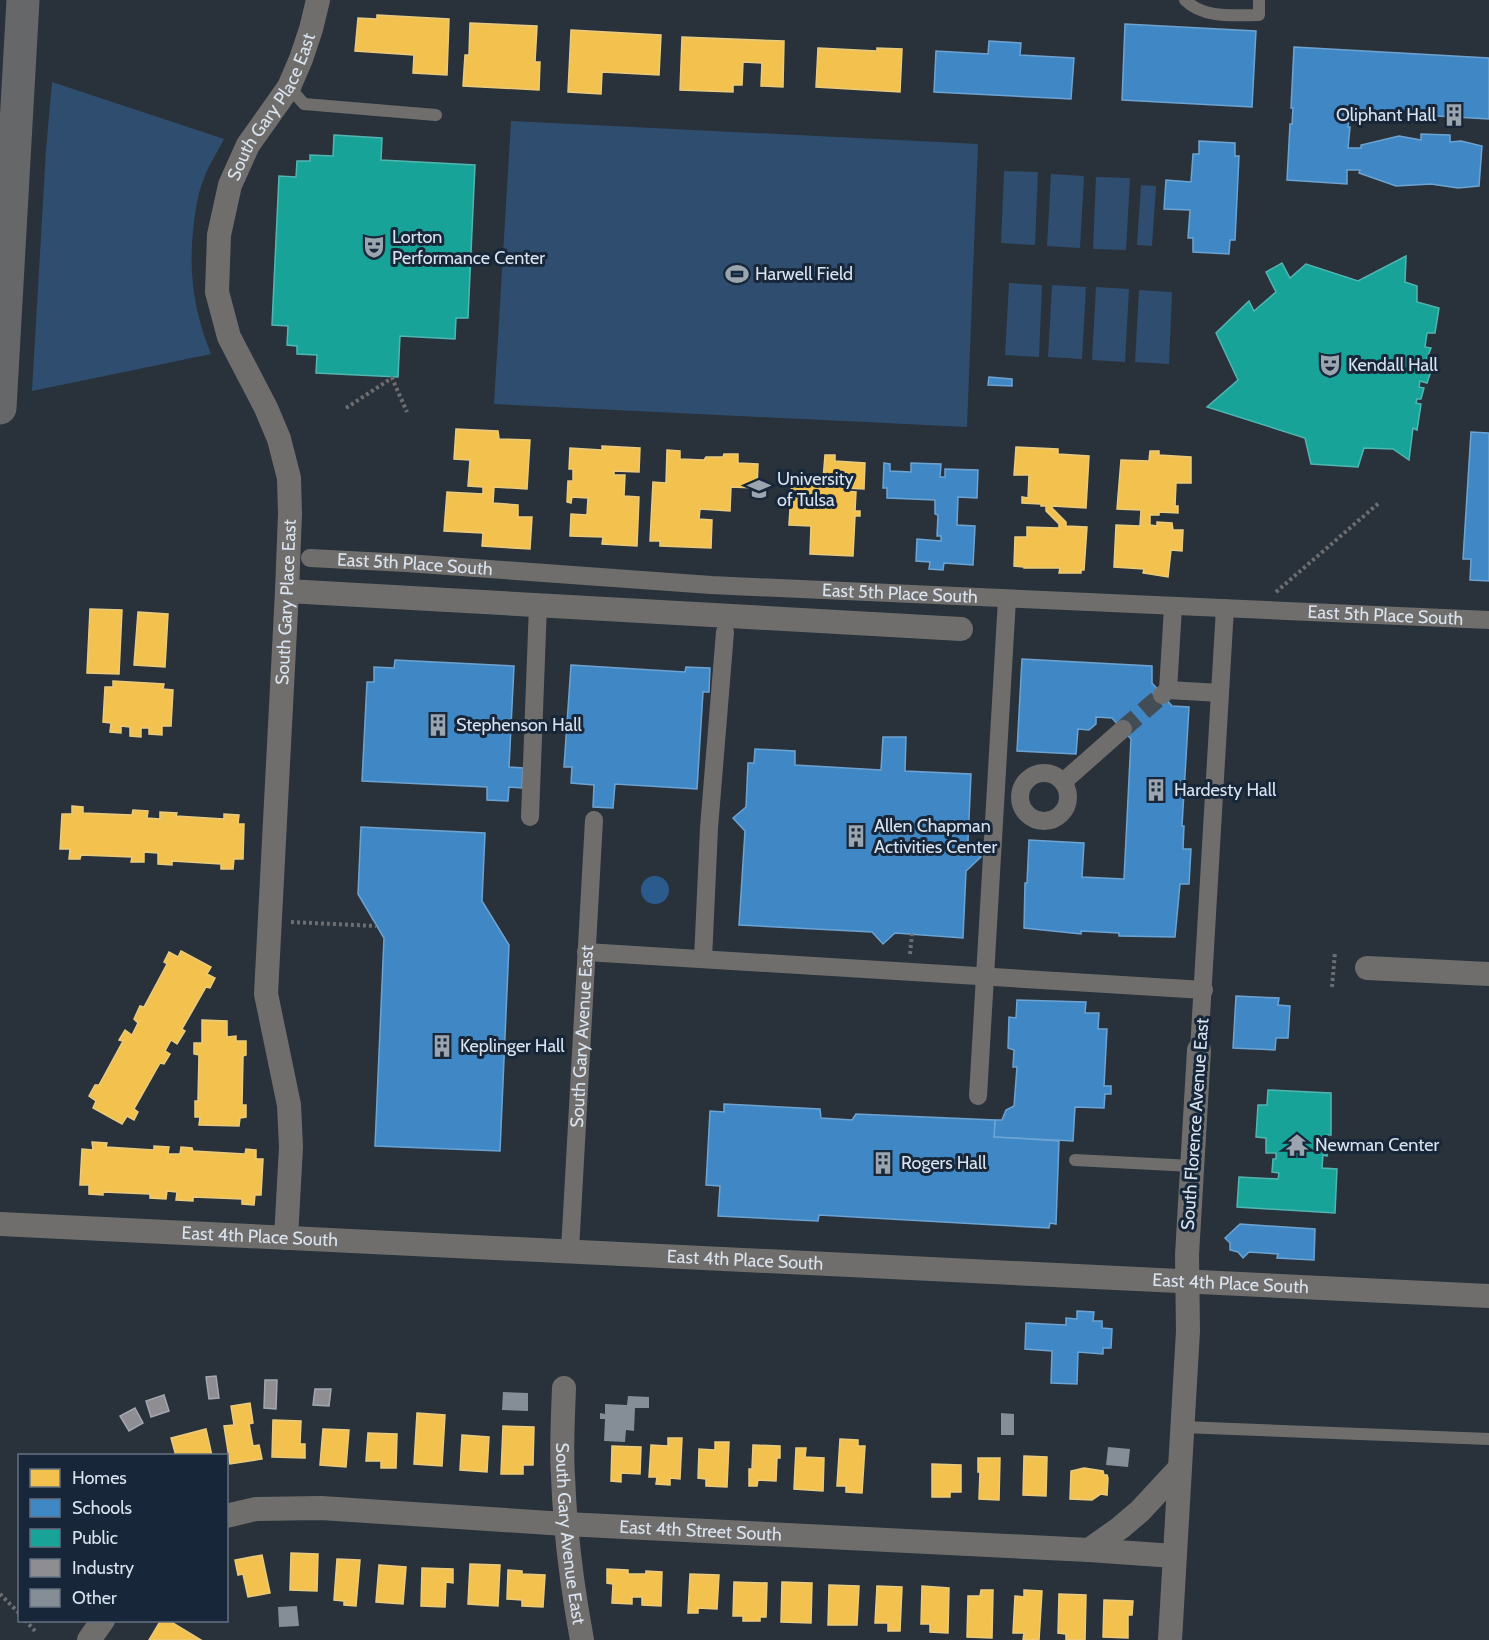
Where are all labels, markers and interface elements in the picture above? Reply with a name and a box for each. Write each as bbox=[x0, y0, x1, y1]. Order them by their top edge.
street label: South Gary Place East bbox=[222, 30, 320, 184]
building icon: Oliphant Hall bbox=[1441, 102, 1467, 128]
place label: Oliphant Hall bbox=[1336, 104, 1437, 126]
place label: Lorton Performance Center bbox=[392, 226, 545, 269]
theatre icon: Lorton Performance Center bbox=[361, 234, 387, 260]
sports icon: Harwell Field bbox=[724, 261, 750, 287]
place label: Harwell Field bbox=[755, 263, 853, 285]
theatre icon: Kendall Hall bbox=[1317, 352, 1343, 378]
place label: Kendall Hall bbox=[1348, 354, 1438, 376]
place label: University of Tulsa bbox=[777, 468, 854, 511]
school or university icon: University of Tulsa bbox=[746, 476, 772, 502]
street label: South Gary Place East bbox=[271, 519, 301, 686]
street label: East 5th Place South bbox=[336, 548, 493, 580]
street label: East 5th Place South bbox=[821, 579, 978, 608]
street label: East 5th Place South bbox=[1307, 601, 1464, 630]
building icon: Stephenson Hall bbox=[425, 712, 451, 738]
place label: Stephenson Hall bbox=[456, 714, 582, 736]
building icon: Hardesty Hall bbox=[1143, 777, 1169, 803]
place label: Hardesty Hall bbox=[1174, 779, 1277, 801]
place label: Allen Chapman Activities Center bbox=[874, 815, 997, 858]
building icon: Allen Chapman Activities Center bbox=[843, 823, 869, 849]
street label: South Gary Avenue East bbox=[566, 945, 598, 1128]
street label: South Florence Avenue East bbox=[1177, 1017, 1213, 1231]
building icon: Keplinger Hall bbox=[429, 1033, 455, 1059]
place label: Keplinger Hall bbox=[460, 1035, 565, 1057]
temple icon: Newman Center bbox=[1284, 1132, 1310, 1158]
place label: Newman Center bbox=[1315, 1134, 1439, 1156]
building icon: Rogers Hall bbox=[870, 1150, 896, 1176]
place label: Rogers Hall bbox=[901, 1152, 987, 1174]
street label: East 4th Place South bbox=[181, 1222, 338, 1251]
street label: East 4th Place South bbox=[666, 1245, 824, 1275]
street label: East 4th Place South bbox=[1152, 1269, 1309, 1298]
street label: South Gary Avenue East bbox=[551, 1443, 590, 1626]
legend bbox=[18, 1454, 228, 1622]
text: Homes bbox=[72, 1467, 127, 1489]
text: Schools bbox=[72, 1497, 132, 1519]
street label: East 4th Street South bbox=[619, 1516, 782, 1546]
text: Public bbox=[72, 1527, 118, 1549]
text: Industry bbox=[72, 1557, 134, 1579]
text: Other bbox=[72, 1587, 117, 1609]

